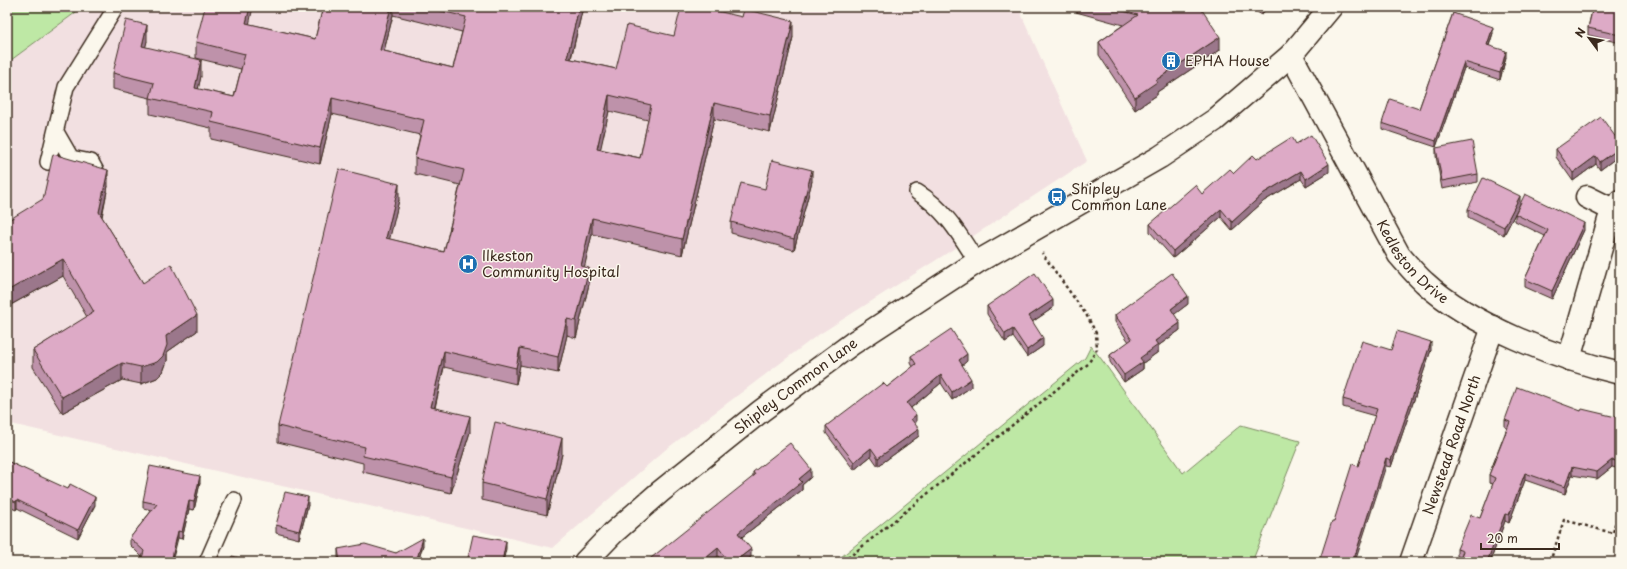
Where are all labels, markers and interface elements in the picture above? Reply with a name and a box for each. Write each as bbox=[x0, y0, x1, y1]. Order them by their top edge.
north arrow bbox=[1569, 18, 1609, 58]
text: N bbox=[1571, 24, 1590, 41]
building icon: EPHA House bbox=[1160, 50, 1182, 72]
place label: EPHA House bbox=[1185, 50, 1270, 71]
place label: Shipley Common Lane bbox=[1071, 178, 1167, 215]
bus stop icon: Shipley Common Lane bbox=[1046, 186, 1068, 208]
street label: Kedleston Drive bbox=[1372, 216, 1453, 308]
place label: Ilkeston Community Hospital bbox=[482, 245, 620, 282]
hospital icon: Ilkeston Community Hospital bbox=[457, 253, 479, 275]
street label: Shipley Common Lane bbox=[729, 332, 862, 439]
street label: Newstead Road North bbox=[1417, 372, 1486, 518]
scale bar bbox=[1481, 525, 1559, 551]
text: 20 m bbox=[1487, 529, 1518, 547]

